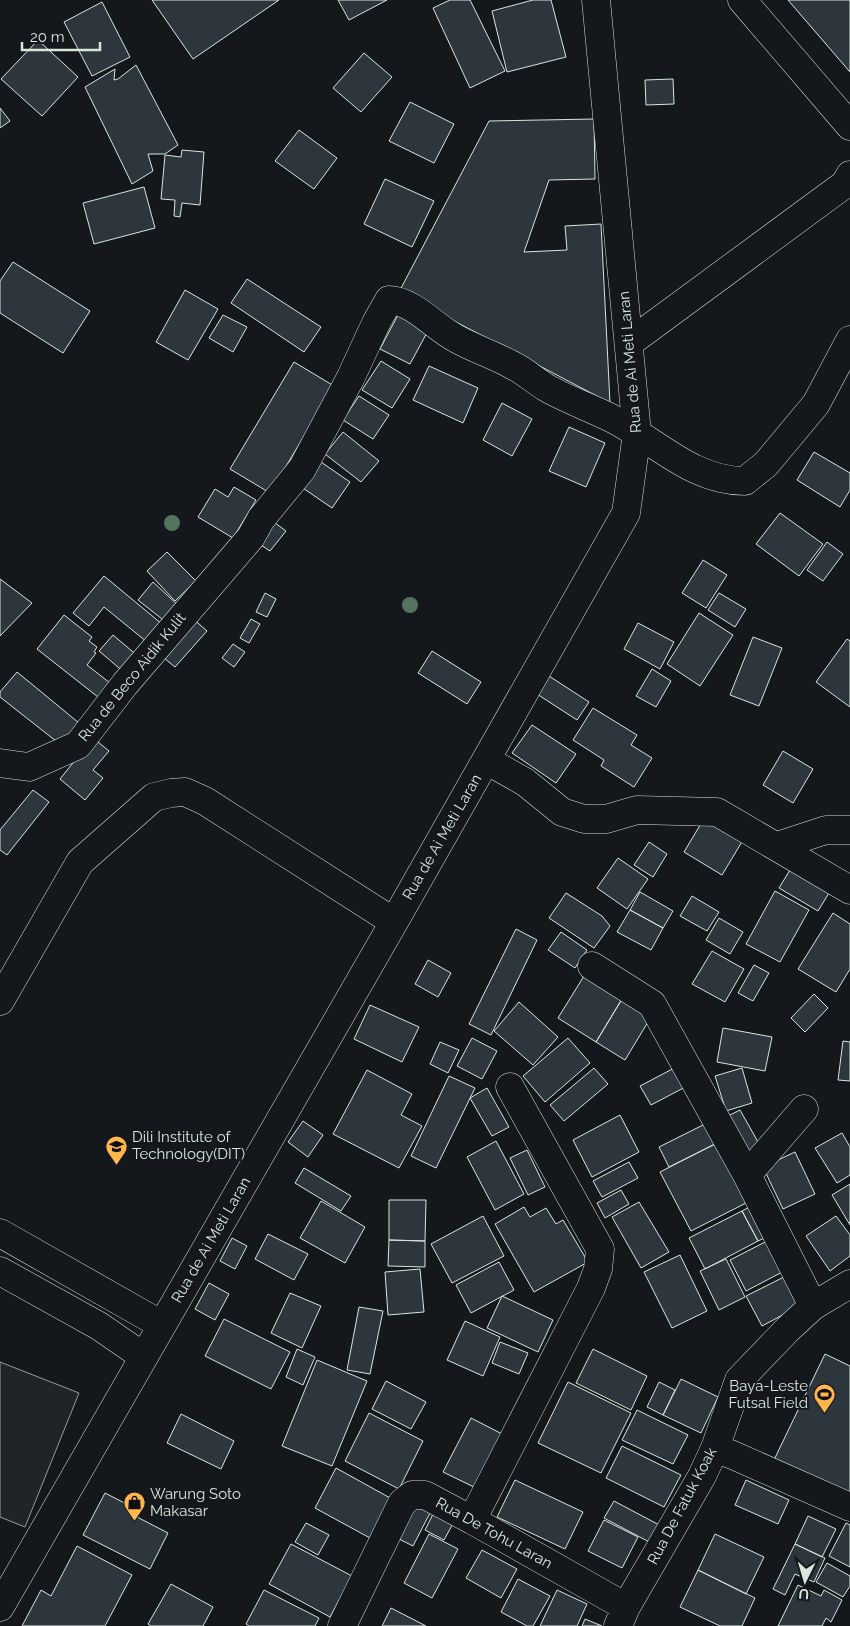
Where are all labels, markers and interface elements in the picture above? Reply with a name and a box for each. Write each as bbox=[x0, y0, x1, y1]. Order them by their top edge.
scale bar bbox=[22, 20, 100, 52]
text: 20 m bbox=[30, 28, 65, 46]
street label: Rua de Ai Meti Laran bbox=[615, 290, 645, 434]
street label: Rua de Beco Aidik Kulit bbox=[75, 609, 189, 745]
street label: Rua de Ai Meti Laran bbox=[399, 771, 485, 903]
place label: Dili Institute of Technology(DIT) bbox=[132, 1128, 245, 1163]
school or university icon: Dili Institute of Technology(DIT) bbox=[104, 1134, 128, 1165]
street label: Rua de Ai Meti Laran bbox=[168, 1174, 254, 1306]
place label: Baya-Leste Futsal Field bbox=[729, 1377, 808, 1412]
sports icon: Baya-Leste Futsal Field bbox=[812, 1383, 836, 1414]
street label: Rua De Fatuk Koak bbox=[644, 1444, 720, 1568]
place label: Warung Soto Makasar bbox=[150, 1485, 241, 1520]
shop icon: Warung Soto Makasar bbox=[122, 1491, 146, 1522]
street label: Rua De Tohu Laran bbox=[433, 1494, 555, 1572]
north arrow bbox=[780, 1556, 830, 1606]
text: U bbox=[798, 1586, 810, 1602]

